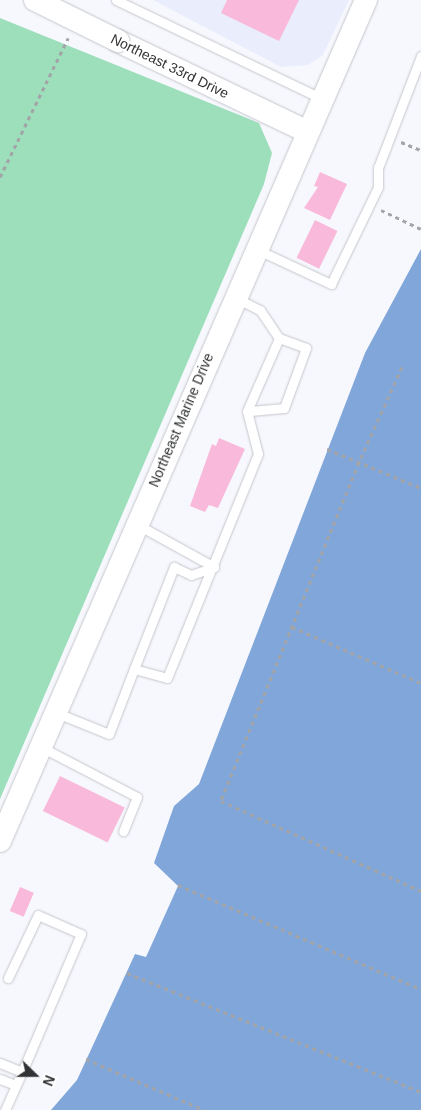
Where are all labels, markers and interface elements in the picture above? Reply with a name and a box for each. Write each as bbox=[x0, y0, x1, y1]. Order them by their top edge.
street label: Northeast 33rd Drive bbox=[108, 30, 232, 102]
street label: Northeast Marine Drive bbox=[145, 350, 217, 490]
north arrow bbox=[10, 1050, 60, 1100]
text: N bbox=[40, 1073, 58, 1088]

